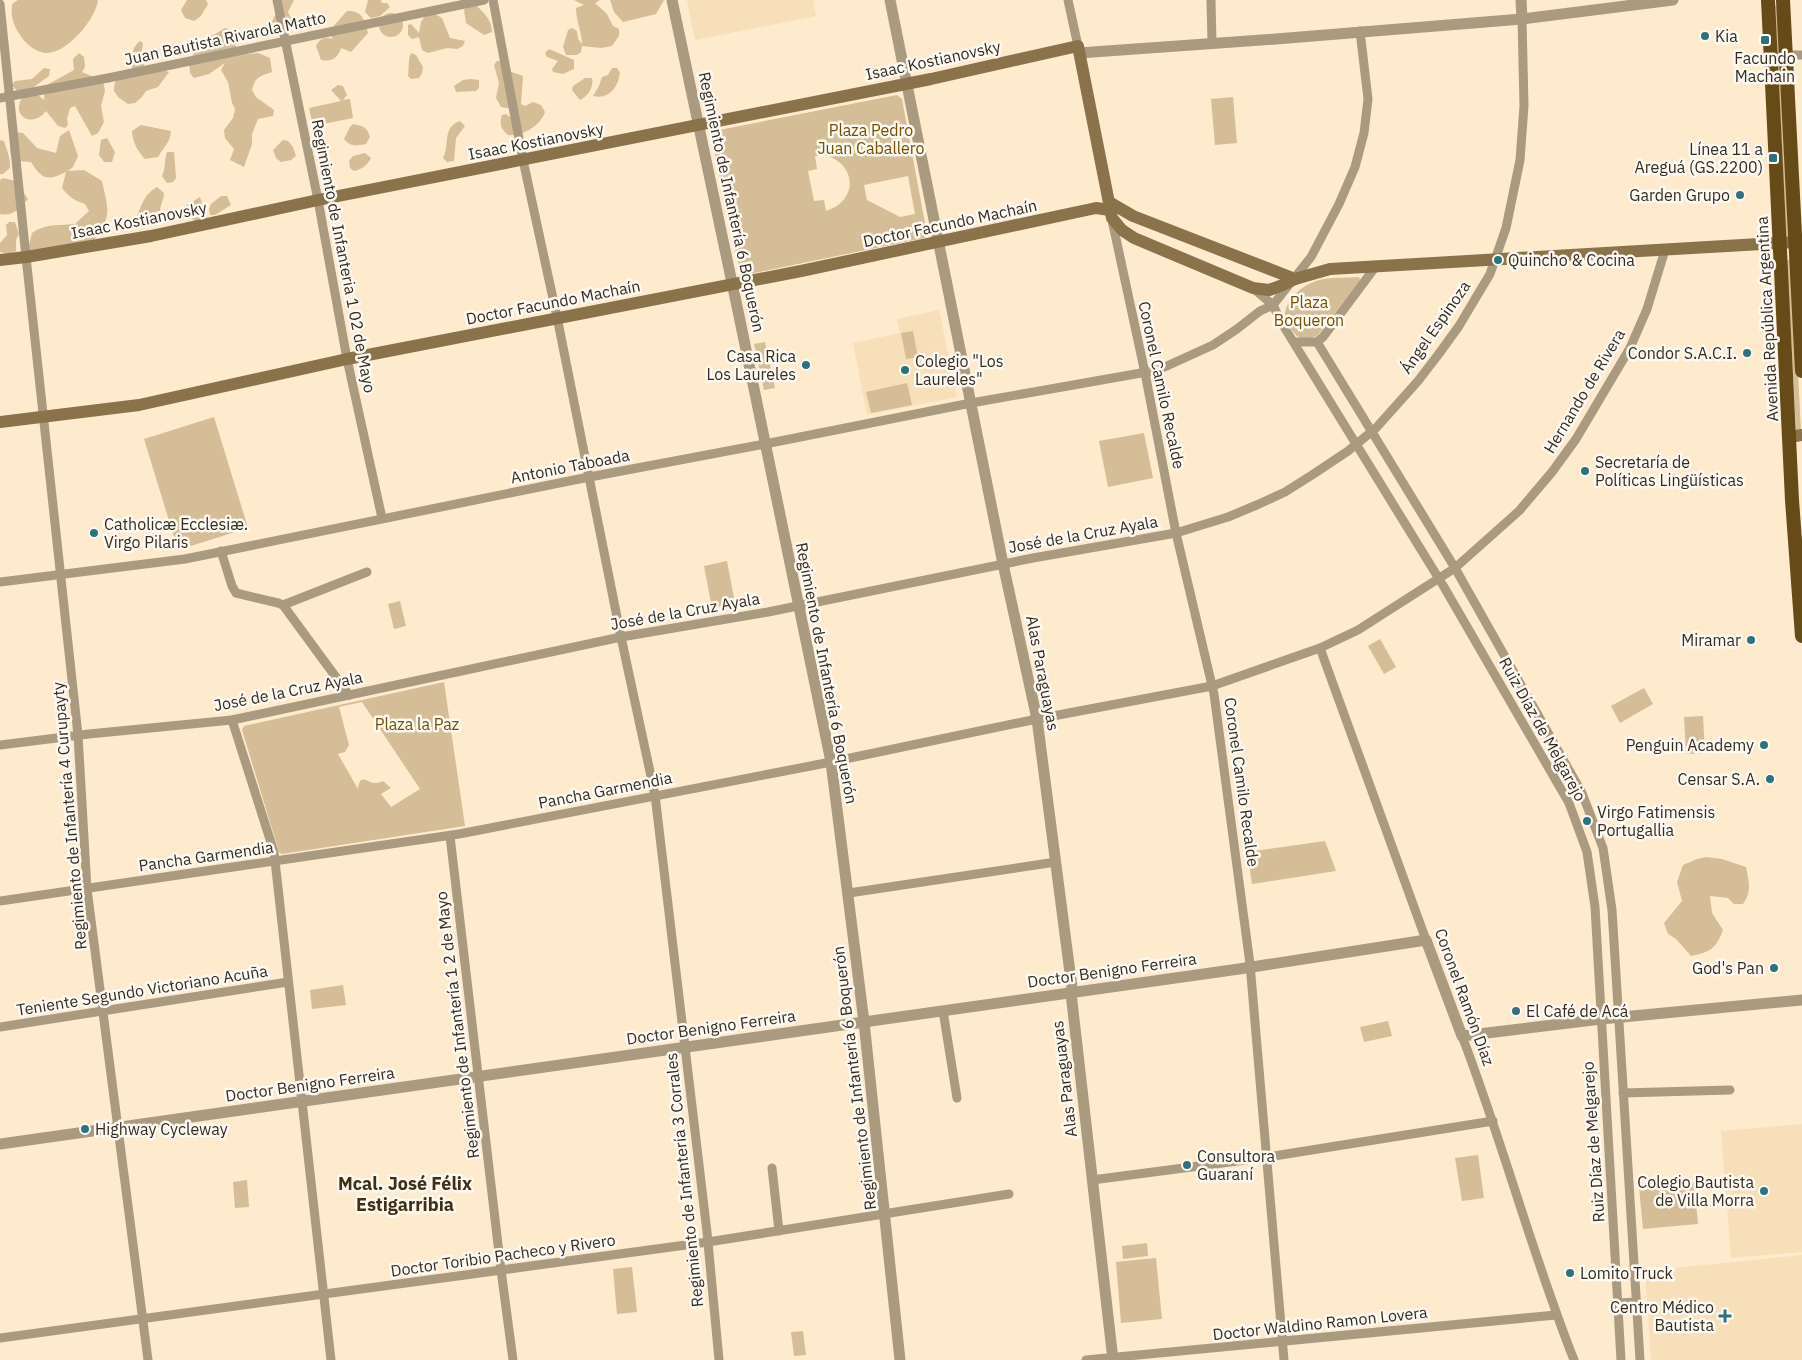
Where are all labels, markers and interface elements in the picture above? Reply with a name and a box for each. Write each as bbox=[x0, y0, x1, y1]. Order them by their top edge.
street label: Juan Bautista Rivarola Matto bbox=[122, 7, 328, 69]
place label: Kia bbox=[1715, 26, 1738, 46]
marker: Kia bbox=[1699, 30, 1711, 42]
marker: Facundo Machain bbox=[1759, 34, 1771, 46]
street label: Isaac Kostianovsky bbox=[864, 36, 1002, 84]
place label: Facundo Machain bbox=[1734, 48, 1796, 86]
street label: Regimiento de Infantería 6 Boquerón bbox=[695, 70, 769, 334]
street label: Regimiento de Infanteria 1 02 de Mayo bbox=[308, 117, 380, 395]
street label: Isaac Kostianovsky bbox=[467, 118, 605, 164]
park label: Plaza Pedro Juan Caballero bbox=[817, 120, 925, 158]
place label: Línea 11 a Areguá (GS.2200) bbox=[1634, 139, 1763, 177]
marker: Línea 11 a Areguá (GS.2200) bbox=[1767, 152, 1779, 164]
place label: Garden Grupo bbox=[1629, 185, 1730, 205]
marker: Garden Grupo bbox=[1734, 189, 1746, 201]
street label: Doctor Facundo Machaín bbox=[861, 195, 1039, 251]
street label: Isaac Kostianovsky bbox=[70, 197, 208, 243]
street label: Avenida República Argentina bbox=[1752, 215, 1782, 422]
place label: Quincho & Cocina bbox=[1508, 250, 1635, 270]
marker: Quincho & Cocina bbox=[1492, 254, 1504, 266]
street label: Doctor Facundo Machaín bbox=[464, 275, 642, 329]
street label: Ángel Espinoza bbox=[1395, 276, 1475, 377]
park label: Plaza Boqueron bbox=[1274, 292, 1344, 330]
street label: Coronel Camilo Recalde bbox=[1134, 299, 1190, 471]
street label: Hernando de Rivera bbox=[1539, 325, 1629, 457]
place label: Condor S.A.C.I. bbox=[1628, 343, 1737, 363]
place label: Casa Rica Los Laureles bbox=[706, 346, 796, 384]
marker: Condor S.A.C.I. bbox=[1741, 347, 1753, 359]
place label: Colegio "Los Laureles" bbox=[915, 351, 1004, 389]
marker: Casa Rica Los Laureles bbox=[800, 359, 812, 371]
marker: Colegio "Los Laureles" bbox=[899, 364, 911, 376]
street label: Antonio Taboada bbox=[509, 445, 632, 487]
place label: Secretaría de Políticas Lingüísticas bbox=[1595, 452, 1744, 490]
marker: Secretaría de Políticas Lingüísticas bbox=[1579, 465, 1591, 477]
street label: José de la Cruz Ayala bbox=[1007, 511, 1160, 557]
place label: Catholicæ Ecclesiæ. Virgo Pilaris bbox=[104, 514, 248, 552]
marker: Catholicæ Ecclesiæ. Virgo Pilaris bbox=[88, 527, 100, 539]
street label: Regimiento de Infantería 6 Boquerón bbox=[792, 541, 862, 805]
street label: José de la Cruz Ayala bbox=[609, 588, 762, 634]
street label: Alas Paraguayas bbox=[1022, 614, 1064, 732]
place label: Miramar bbox=[1681, 630, 1741, 650]
marker: Miramar bbox=[1745, 634, 1757, 646]
street label: Ruiz Díaz de Melgarejo bbox=[1495, 654, 1591, 804]
street label: José de la Cruz Ayala bbox=[212, 667, 365, 715]
street label: Regimiento de Infantería 4 Curupayty bbox=[47, 681, 91, 951]
street label: Coronel Camilo Recalde bbox=[1220, 696, 1264, 868]
park label: Plaza la Paz bbox=[375, 714, 459, 734]
place label: Penguin Academy bbox=[1626, 735, 1754, 755]
marker: Penguin Academy bbox=[1758, 739, 1770, 751]
street label: Pancha Garmendia bbox=[536, 767, 674, 813]
place label: Censar S.A. bbox=[1677, 769, 1760, 789]
marker: Censar S.A. bbox=[1764, 773, 1776, 785]
place label: Virgo Fatimensis Portugallia bbox=[1597, 802, 1715, 840]
marker: Virgo Fatimensis Portugallia bbox=[1581, 815, 1593, 827]
street label: Pancha Garmendia bbox=[137, 837, 275, 875]
street label: Regimiento de Infantería 1 2 de Mayo bbox=[431, 890, 483, 1160]
street label: Coronel Ramón Díaz bbox=[1431, 926, 1499, 1068]
street label: Regimiento de Infantería 6 Boquerón bbox=[828, 945, 880, 1211]
street label: Doctor Benigno Ferreira bbox=[1026, 948, 1198, 992]
place label: God's Pan bbox=[1692, 958, 1764, 978]
street label: Teniente Segundo Victoriano Acuña bbox=[15, 960, 270, 1020]
marker: God's Pan bbox=[1768, 962, 1780, 974]
place label: El Café de Acá bbox=[1526, 1001, 1629, 1021]
street label: Doctor Benigno Ferreira bbox=[625, 1005, 797, 1049]
marker: El Café de Acá bbox=[1510, 1005, 1522, 1017]
street label: Alas Paraguayas bbox=[1047, 1020, 1081, 1138]
street label: Regimiento de Infantería 3 Corrales bbox=[661, 1052, 707, 1308]
street label: Ruiz Díaz de Melgarejo bbox=[1577, 1061, 1609, 1223]
street label: Doctor Benigno Ferreira bbox=[224, 1062, 396, 1106]
place label: Highway Cycleway bbox=[95, 1119, 228, 1139]
marker: Highway Cycleway bbox=[79, 1123, 91, 1135]
place label: Consultora Guaraní bbox=[1197, 1146, 1275, 1184]
marker: Consultora Guaraní bbox=[1181, 1159, 1193, 1171]
district label: Mcal. José Félix Estigarribia bbox=[338, 1172, 472, 1216]
place label: Colegio Bautista de Villa Morra bbox=[1637, 1172, 1754, 1210]
marker: Colegio Bautista de Villa Morra bbox=[1758, 1185, 1770, 1197]
street label: Doctor Toribio Pacheco y Rivero bbox=[389, 1229, 617, 1281]
place label: Lomito Truck bbox=[1580, 1263, 1674, 1283]
marker: Lomito Truck bbox=[1564, 1267, 1576, 1279]
place label: Centro Médico Bautista bbox=[1610, 1297, 1714, 1335]
street label: Doctor Waldino Ramon Lovera bbox=[1212, 1302, 1429, 1344]
marker: Centro Médico Bautista bbox=[1718, 1309, 1732, 1323]

